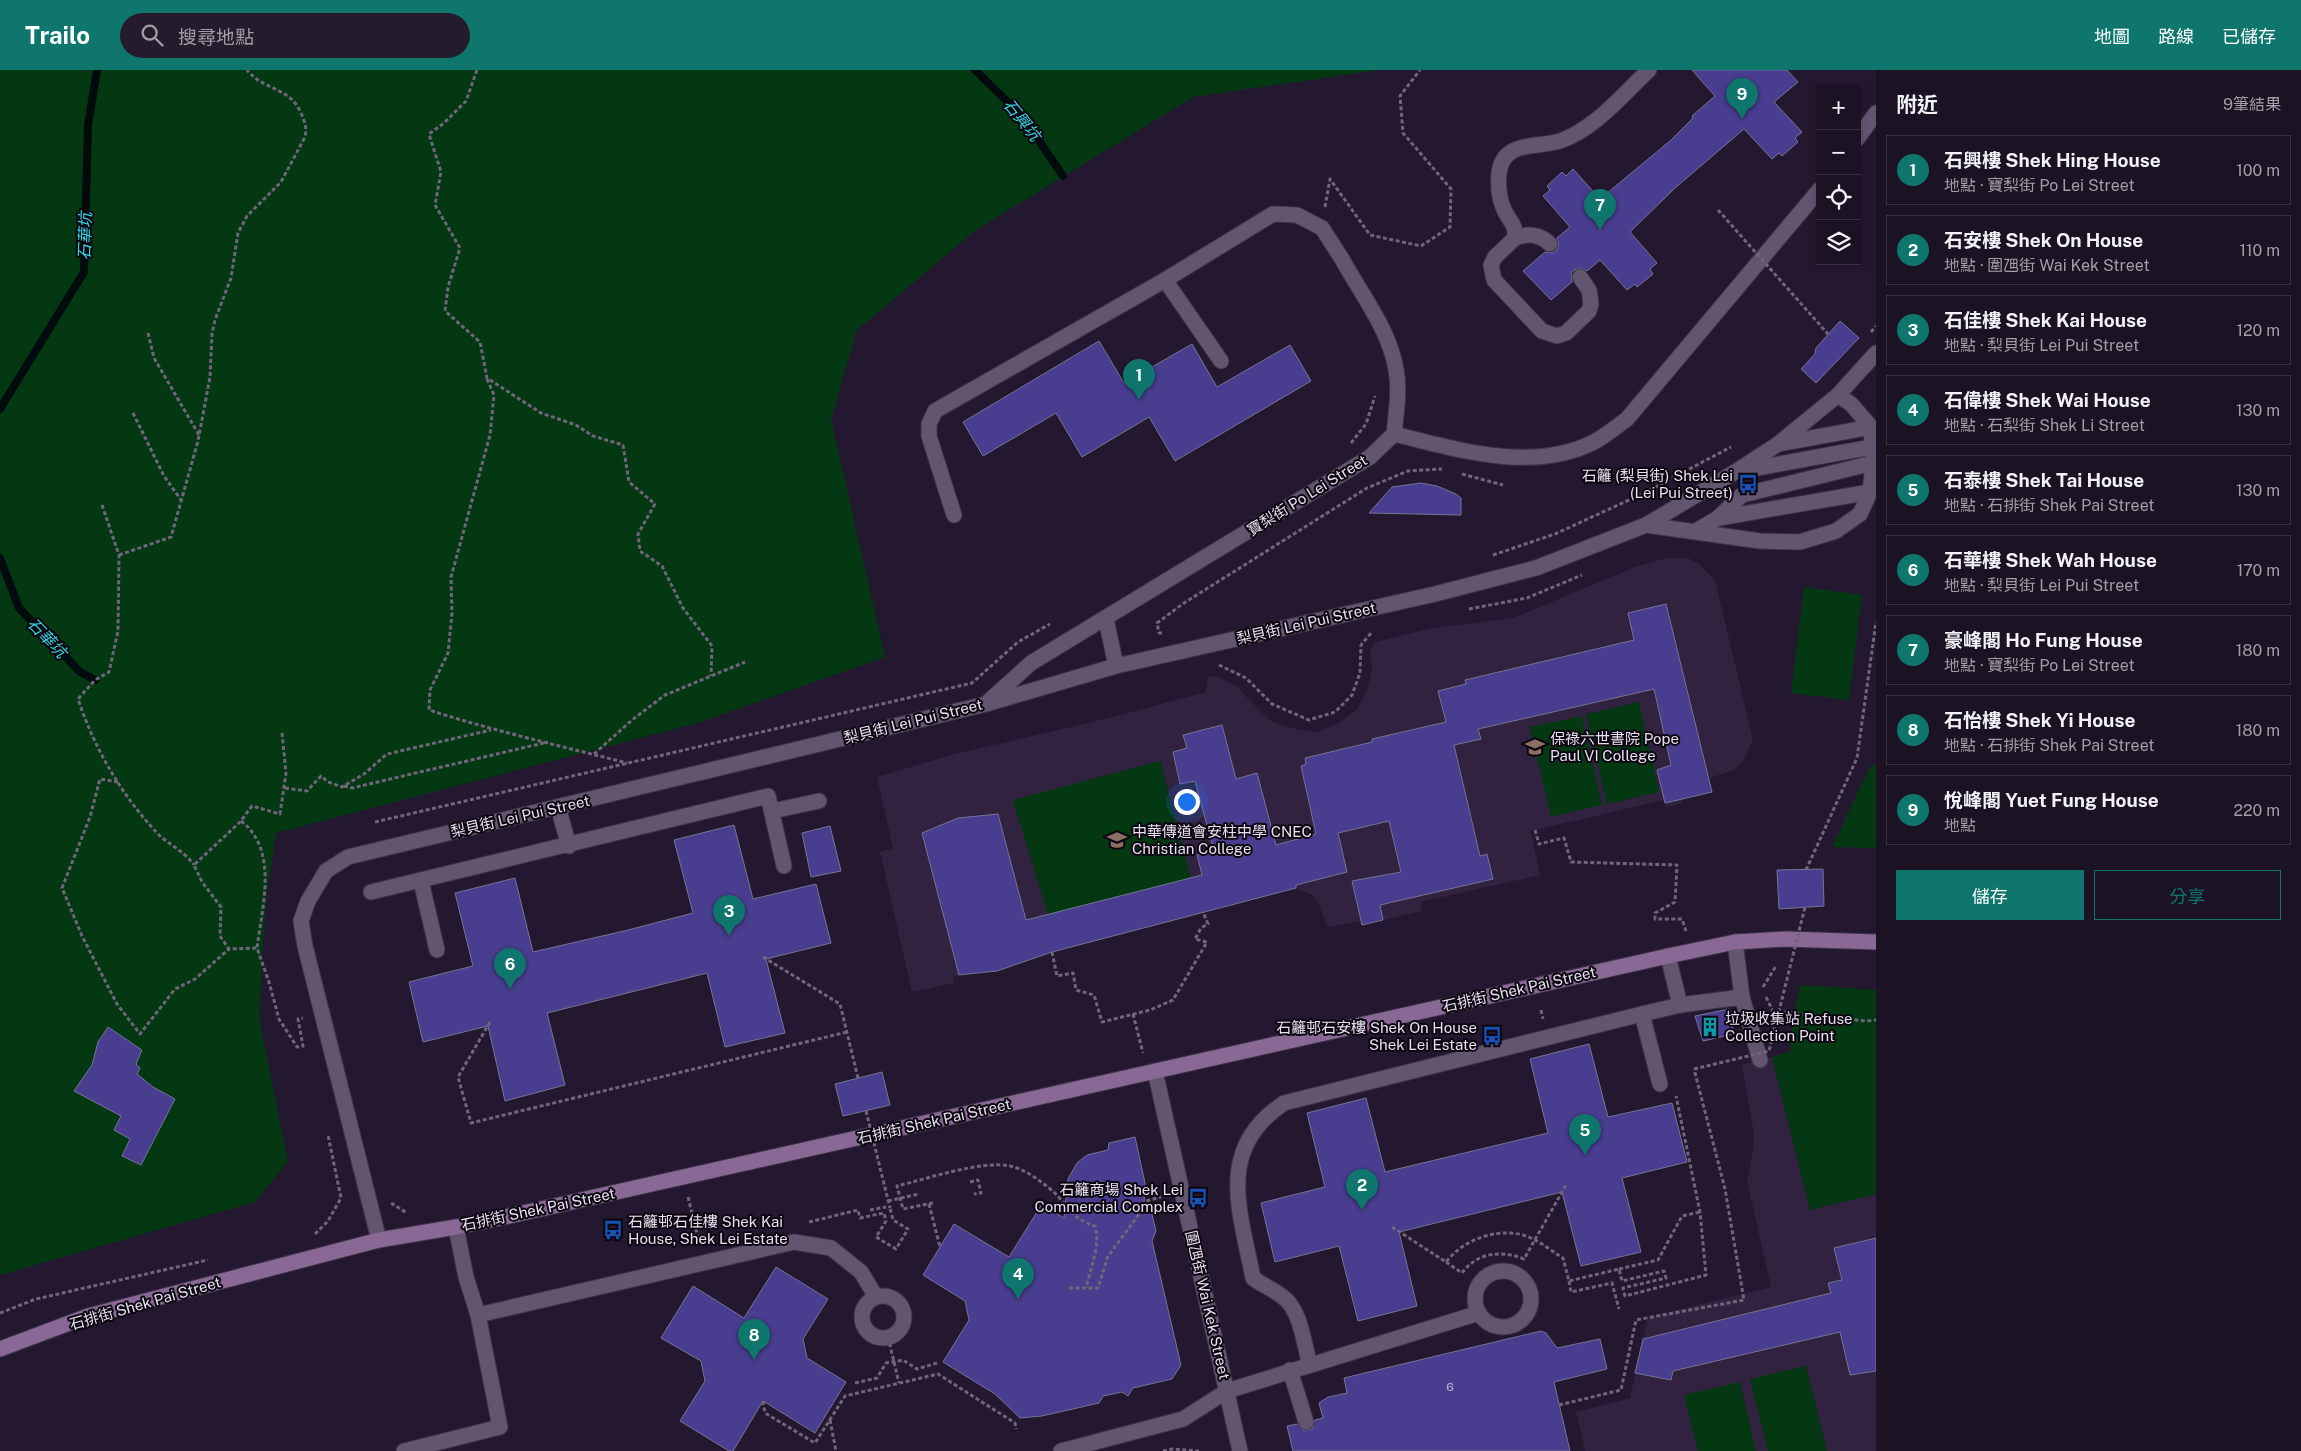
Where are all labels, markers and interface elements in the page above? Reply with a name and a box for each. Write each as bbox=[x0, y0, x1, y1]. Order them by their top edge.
search box bbox=[120, 13, 470, 58]
text: Trailo bbox=[25, 21, 90, 49]
icon: search bbox=[138, 21, 166, 49]
text: 搜尋地點 bbox=[178, 26, 254, 48]
text: 地圖 bbox=[2094, 26, 2130, 47]
text: 路線 bbox=[2158, 26, 2194, 47]
text: 已儲存 bbox=[2222, 26, 2276, 47]
pin: 9 bbox=[1726, 78, 1758, 119]
map controls bbox=[1816, 85, 1861, 265]
button: + bbox=[1816, 85, 1861, 130]
text: 附近 bbox=[1896, 92, 1938, 117]
water label: 石興坑 bbox=[1000, 95, 1046, 146]
text: 9筆結果 bbox=[2223, 95, 2281, 114]
button: − bbox=[1816, 130, 1861, 175]
text: 石興樓 Shek Hing House bbox=[1944, 149, 2161, 171]
text: 1 bbox=[1910, 161, 1916, 180]
text: 100 m bbox=[2236, 161, 2280, 180]
button: locate bbox=[1816, 175, 1861, 220]
text: 地點 · 寶梨街 Po Lei Street bbox=[1944, 176, 2135, 195]
pin: 7 bbox=[1584, 189, 1616, 230]
water label: 石華坑 bbox=[75, 210, 95, 260]
button: layers bbox=[1816, 220, 1861, 265]
text: 石安樓 Shek On House bbox=[1944, 229, 2143, 251]
text: 2 bbox=[1908, 241, 1918, 260]
text: 110 m bbox=[2239, 241, 2280, 260]
text: 地點 · 圍乪街 Wai Kek Street bbox=[1944, 256, 2150, 275]
text: 石佳樓 Shek Kai House bbox=[1944, 309, 2147, 331]
text: 3 bbox=[1908, 321, 1918, 340]
text: 120 m bbox=[2236, 321, 2280, 340]
text: 地點 · 梨貝街 Lei Pui Street bbox=[1944, 336, 2139, 355]
pin: 1 bbox=[1123, 359, 1155, 400]
text: 石偉樓 Shek Wai House bbox=[1944, 389, 2151, 411]
text: 4 bbox=[1908, 401, 1918, 420]
text: 130 m bbox=[2236, 401, 2280, 420]
text: 地點 · 石梨街 Shek Li Street bbox=[1944, 416, 2145, 435]
street label: 寶梨街 Po Lei Street bbox=[1244, 451, 1370, 539]
place label: 石籬 (梨貝街) Shek Lei (Lei Pui Street) bbox=[1582, 467, 1733, 501]
text: 石泰樓 Shek Tai House bbox=[1944, 469, 2144, 491]
bus stop icon: 石籬 (梨貝街) Shek Lei (Lei Pui Street) bbox=[1737, 473, 1759, 495]
text: 5 bbox=[1908, 481, 1918, 500]
text: 130 m bbox=[2236, 481, 2280, 500]
text: 地點 · 石排街 Shek Pai Street bbox=[1944, 496, 2155, 515]
text: 石華樓 Shek Wah House bbox=[1944, 549, 2157, 571]
text: 6 bbox=[1908, 561, 1918, 580]
text: 170 m bbox=[2237, 561, 2280, 580]
text: 地點 · 梨貝街 Lei Pui Street bbox=[1944, 576, 2139, 595]
street label: 梨貝街 Lei Pui Street bbox=[1235, 599, 1377, 647]
water label: 石華坑 bbox=[23, 614, 72, 663]
text: 豪峰閣 Ho Fung House bbox=[1944, 629, 2143, 651]
text: 7 bbox=[1908, 641, 1918, 660]
text: 180 m bbox=[2236, 641, 2280, 660]
text: 地點 · 寶梨街 Po Lei Street bbox=[1944, 656, 2135, 675]
street label: 梨貝街 Lei Pui Street bbox=[842, 695, 984, 746]
text: 石怡樓 Shek Yi House bbox=[1944, 709, 2135, 731]
text: 8 bbox=[1908, 721, 1918, 740]
text: 180 m bbox=[2236, 721, 2280, 740]
place label: 保祿六世書院 Pope Paul VI College bbox=[1550, 730, 1679, 764]
school or university icon: 保祿六世書院 Pope Paul VI College bbox=[1524, 736, 1546, 758]
text: 地點 · 石排街 Shek Pai Street bbox=[1944, 736, 2155, 755]
your location bbox=[1174, 789, 1200, 815]
text: 悅峰閣 Yuet Fung House bbox=[1944, 789, 2159, 811]
street label: 梨貝街 Lei Pui Street bbox=[449, 792, 591, 840]
text: 9 bbox=[1908, 801, 1918, 820]
text: 220 m bbox=[2233, 801, 2280, 820]
text: 地點 bbox=[1944, 816, 1976, 835]
place label: 中華傳道會安柱中學 CNEC Christian College bbox=[1132, 823, 1312, 857]
school or university icon: 中華傳道會安柱中學 CNEC Christian College bbox=[1106, 829, 1128, 851]
button: 儲存 bbox=[1896, 870, 2084, 920]
button: 分享 bbox=[2094, 870, 2281, 920]
pin: 3 bbox=[713, 895, 745, 936]
pin: 6 bbox=[494, 948, 526, 989]
street label: 石排街 Shek Pai Street bbox=[1441, 963, 1597, 1015]
place label: 垃圾收集站 Refuse Collection Point bbox=[1725, 1010, 1852, 1044]
building icon: 垃圾收集站 Refuse Collection Point bbox=[1699, 1016, 1721, 1038]
place label: 石籬邨石安樓 Shek On House Shek Lei Estate bbox=[1276, 1019, 1477, 1053]
bus stop icon: 石籬邨石安樓 Shek On House Shek Lei Estate bbox=[1481, 1025, 1503, 1047]
street label: 石排街 Shek Pai Street bbox=[856, 1095, 1012, 1147]
pin: 5 bbox=[1569, 1114, 1601, 1155]
pin: 2 bbox=[1346, 1169, 1378, 1210]
place label: 石籬商場 Shek Lei Commercial Complex bbox=[1034, 1181, 1183, 1215]
street label: 石排街 Shek Pai Street bbox=[460, 1184, 617, 1234]
bus stop icon: 石籬商場 Shek Lei Commercial Complex bbox=[1187, 1187, 1209, 1209]
place label: 石籬邨石佳樓 Shek Kai House, Shek Lei Estate bbox=[628, 1213, 788, 1247]
bus stop icon: 石籬邨石佳樓 Shek Kai House, Shek Lei Estate bbox=[602, 1219, 624, 1241]
street label: 圍乪街 Wai Kek Street bbox=[1183, 1229, 1233, 1381]
pin: 4 bbox=[1002, 1258, 1034, 1299]
street label: 石排街 Shek Pai Street bbox=[67, 1273, 223, 1333]
pin: 8 bbox=[738, 1319, 770, 1360]
house number: 6 bbox=[1446, 1380, 1454, 1394]

